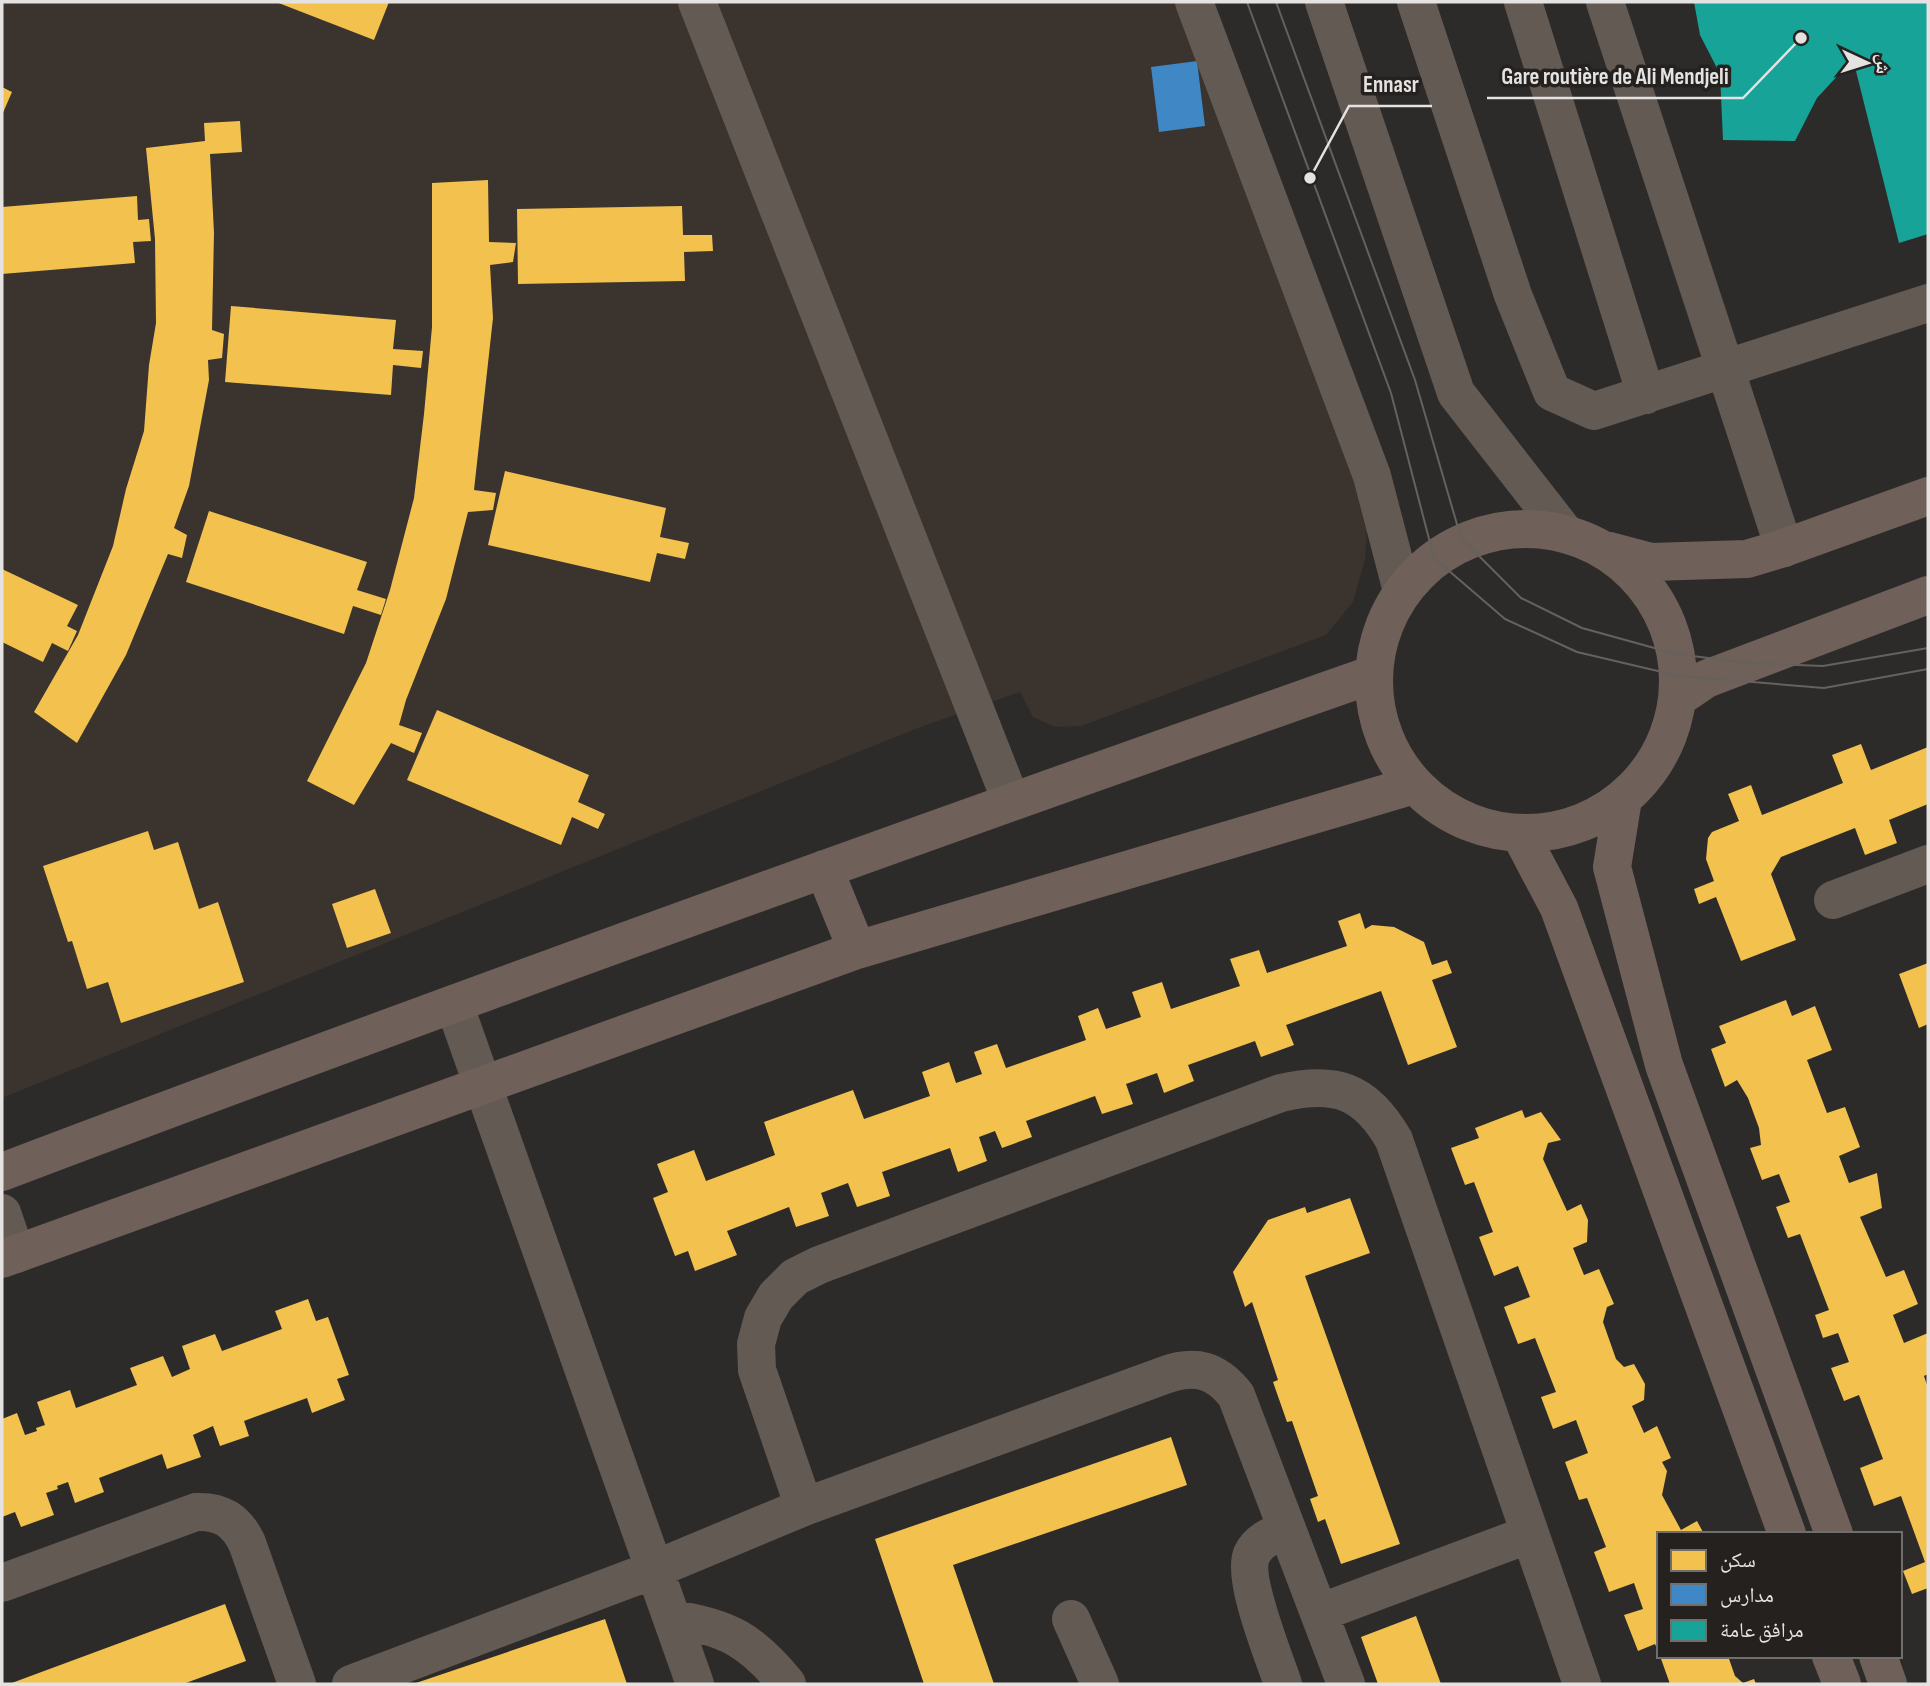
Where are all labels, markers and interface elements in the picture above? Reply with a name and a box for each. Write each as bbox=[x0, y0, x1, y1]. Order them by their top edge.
north arrow bbox=[1832, 28, 1902, 98]
text: ش bbox=[1870, 53, 1895, 75]
callout: Gare routière de Ali Mendjeli bbox=[1487, 54, 1743, 98]
callout: Ennasr bbox=[1349, 62, 1432, 106]
text: Gare routière de Ali Mendjeli bbox=[1501, 63, 1729, 91]
text: Ennasr bbox=[1363, 71, 1419, 99]
legend bbox=[1657, 1532, 1902, 1658]
text: سكن bbox=[1720, 1548, 1756, 1573]
text: مدارس bbox=[1720, 1583, 1774, 1608]
text: مرافق عامة bbox=[1720, 1618, 1804, 1643]

